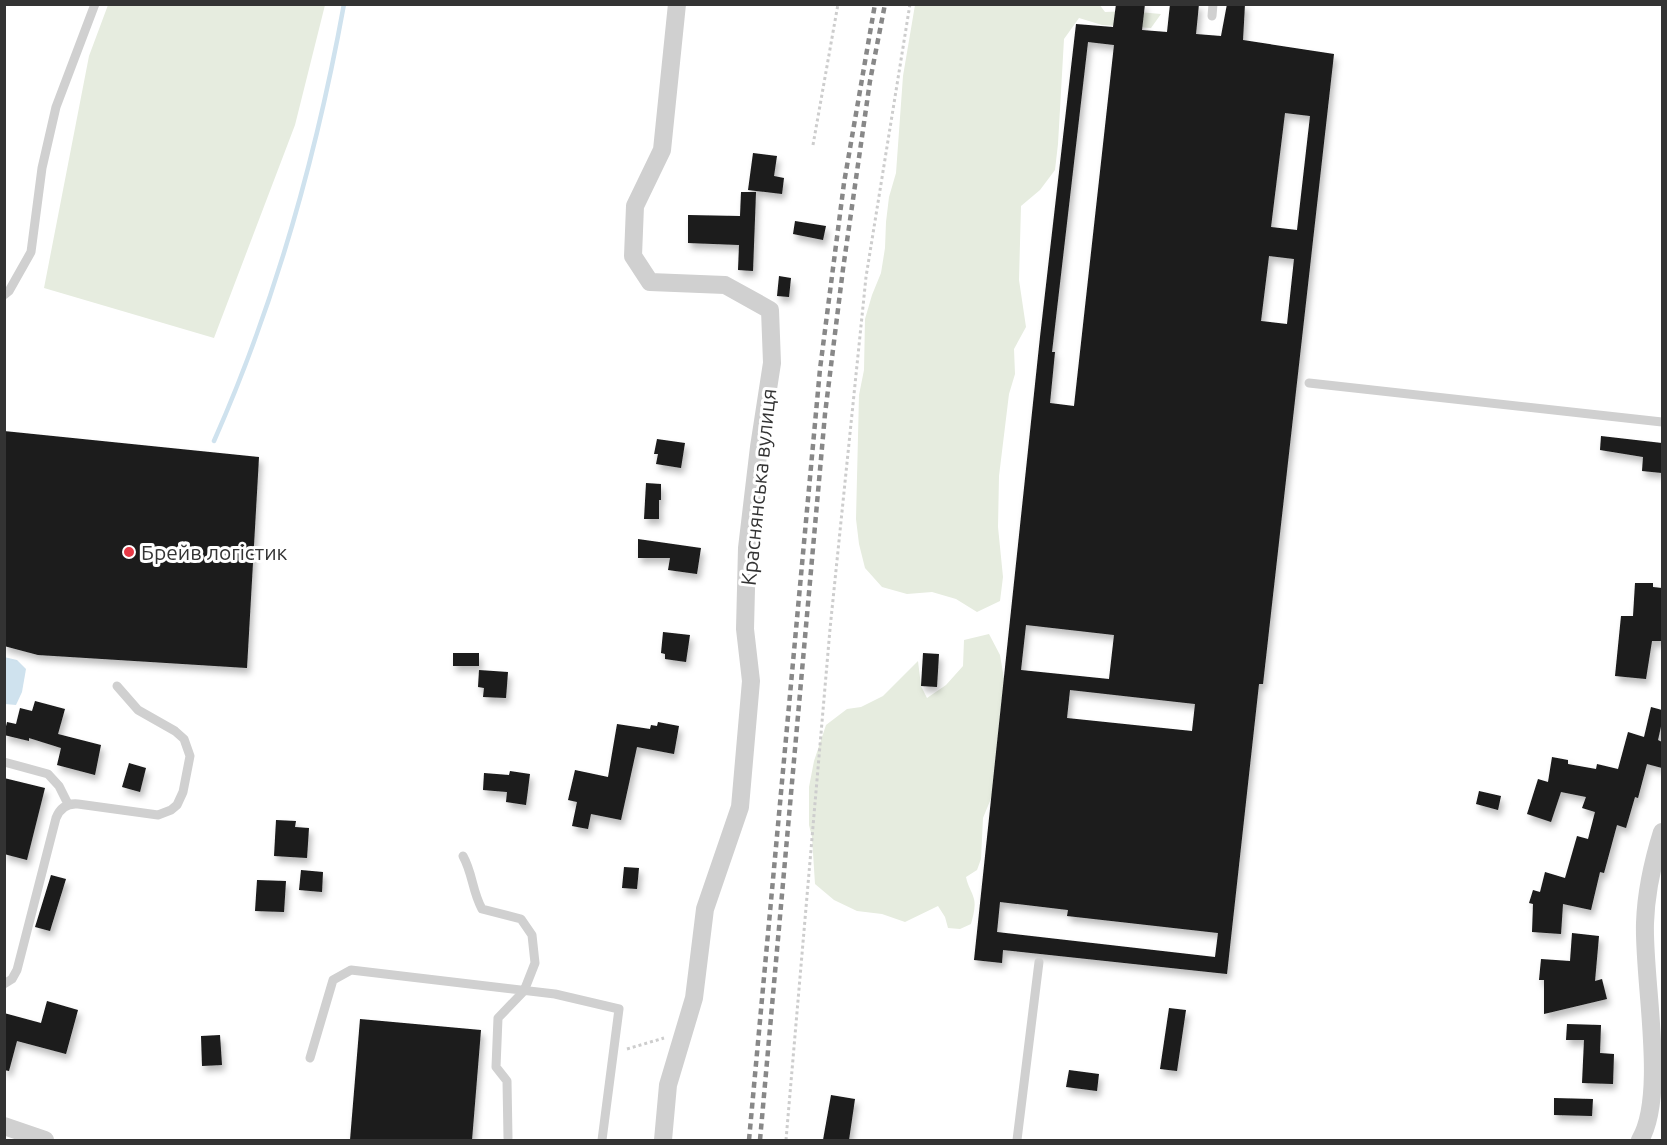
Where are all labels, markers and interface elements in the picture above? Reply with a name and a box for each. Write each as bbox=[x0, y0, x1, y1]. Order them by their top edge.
street label: Краснянська вулиця bbox=[736, 387, 780, 587]
place label: Брейв логістик bbox=[141, 540, 288, 564]
marker: Брейв логістик bbox=[122, 545, 136, 559]

